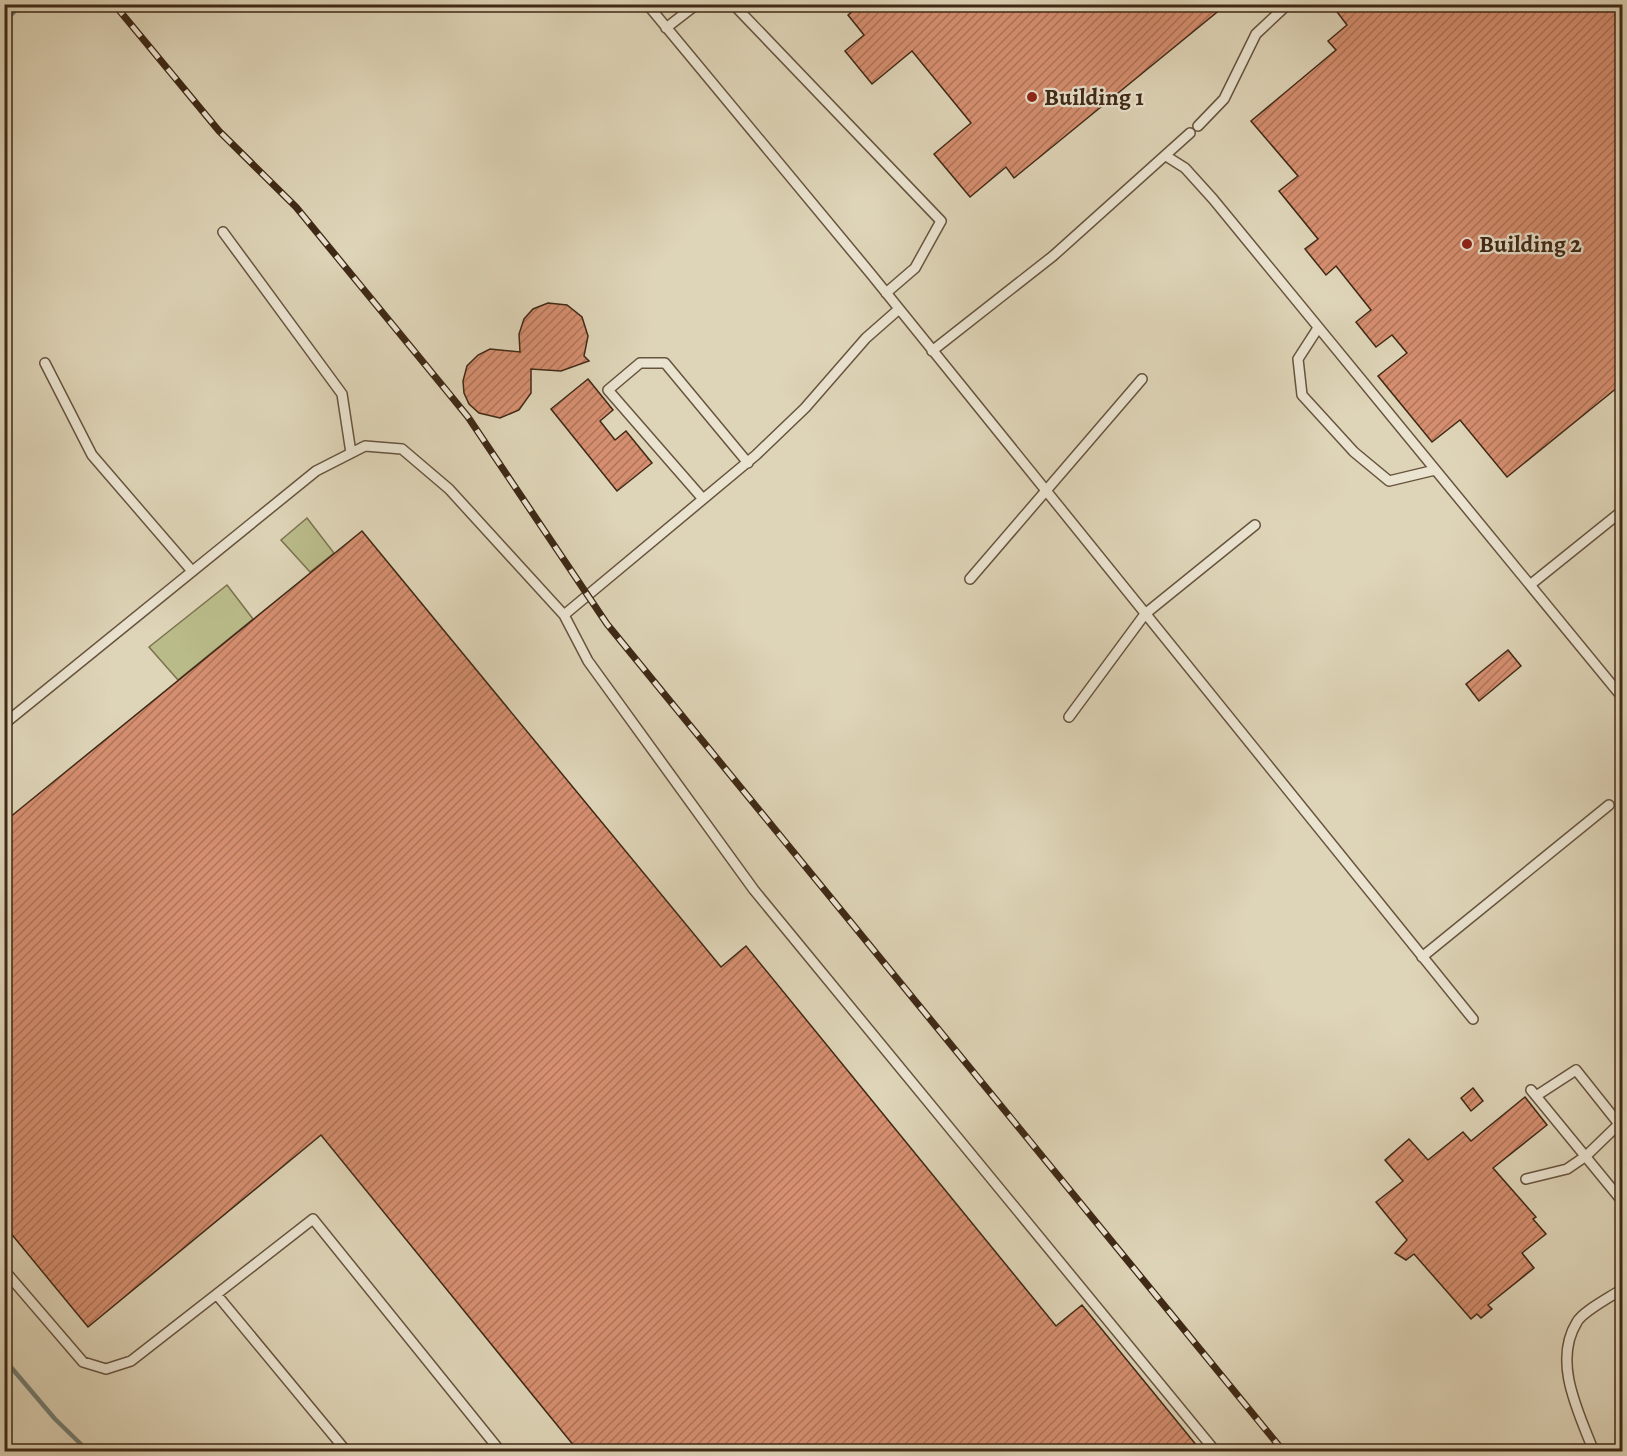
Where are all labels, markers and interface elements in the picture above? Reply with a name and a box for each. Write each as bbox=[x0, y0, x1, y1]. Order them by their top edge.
place label: Building 1 bbox=[1044, 81, 1144, 113]
marker: Building 1 bbox=[1025, 90, 1039, 104]
place label: Building 2 bbox=[1479, 228, 1582, 260]
marker: Building 2 bbox=[1460, 237, 1474, 251]

